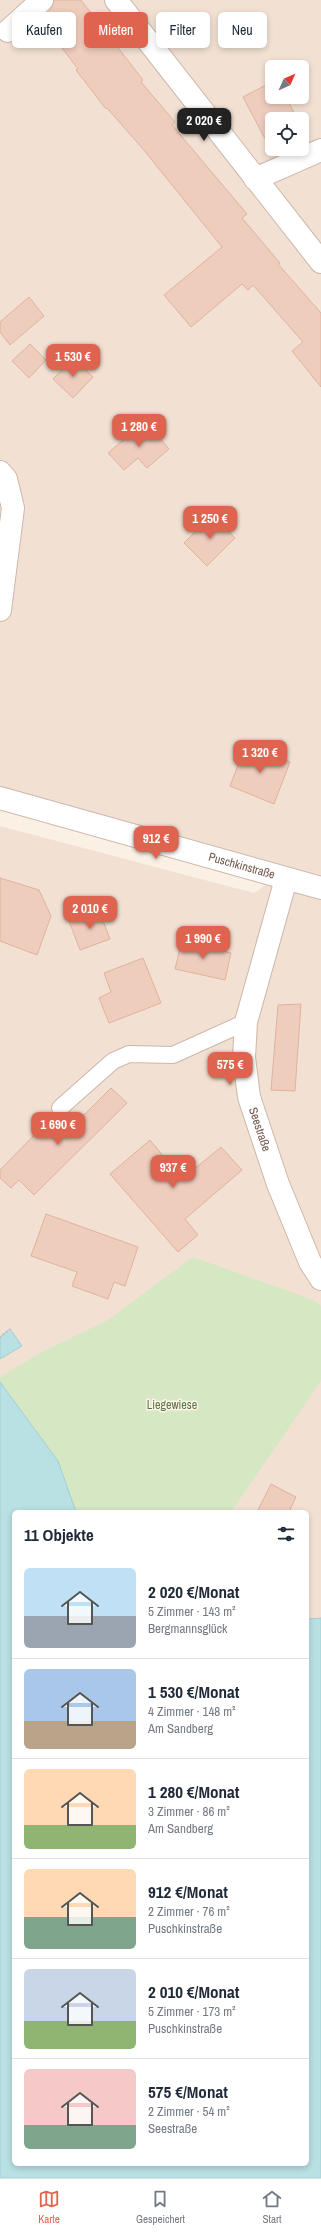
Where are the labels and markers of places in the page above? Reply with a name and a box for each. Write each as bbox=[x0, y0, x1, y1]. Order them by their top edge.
pin: 2 020 € bbox=[167, 108, 241, 142]
pin: 1 530 € bbox=[36, 344, 110, 378]
pin: 1 280 € bbox=[102, 414, 176, 448]
pin: 1 250 € bbox=[173, 506, 247, 540]
pin: 1 320 € bbox=[223, 740, 297, 774]
pin: 912 € bbox=[128, 826, 184, 860]
pin: 2 010 € bbox=[53, 896, 127, 930]
pin: 1 990 € bbox=[166, 926, 240, 960]
pin: 575 € bbox=[202, 1052, 258, 1086]
pin: 1 690 € bbox=[21, 1112, 95, 1146]
pin: 937 € bbox=[145, 1155, 201, 1189]

